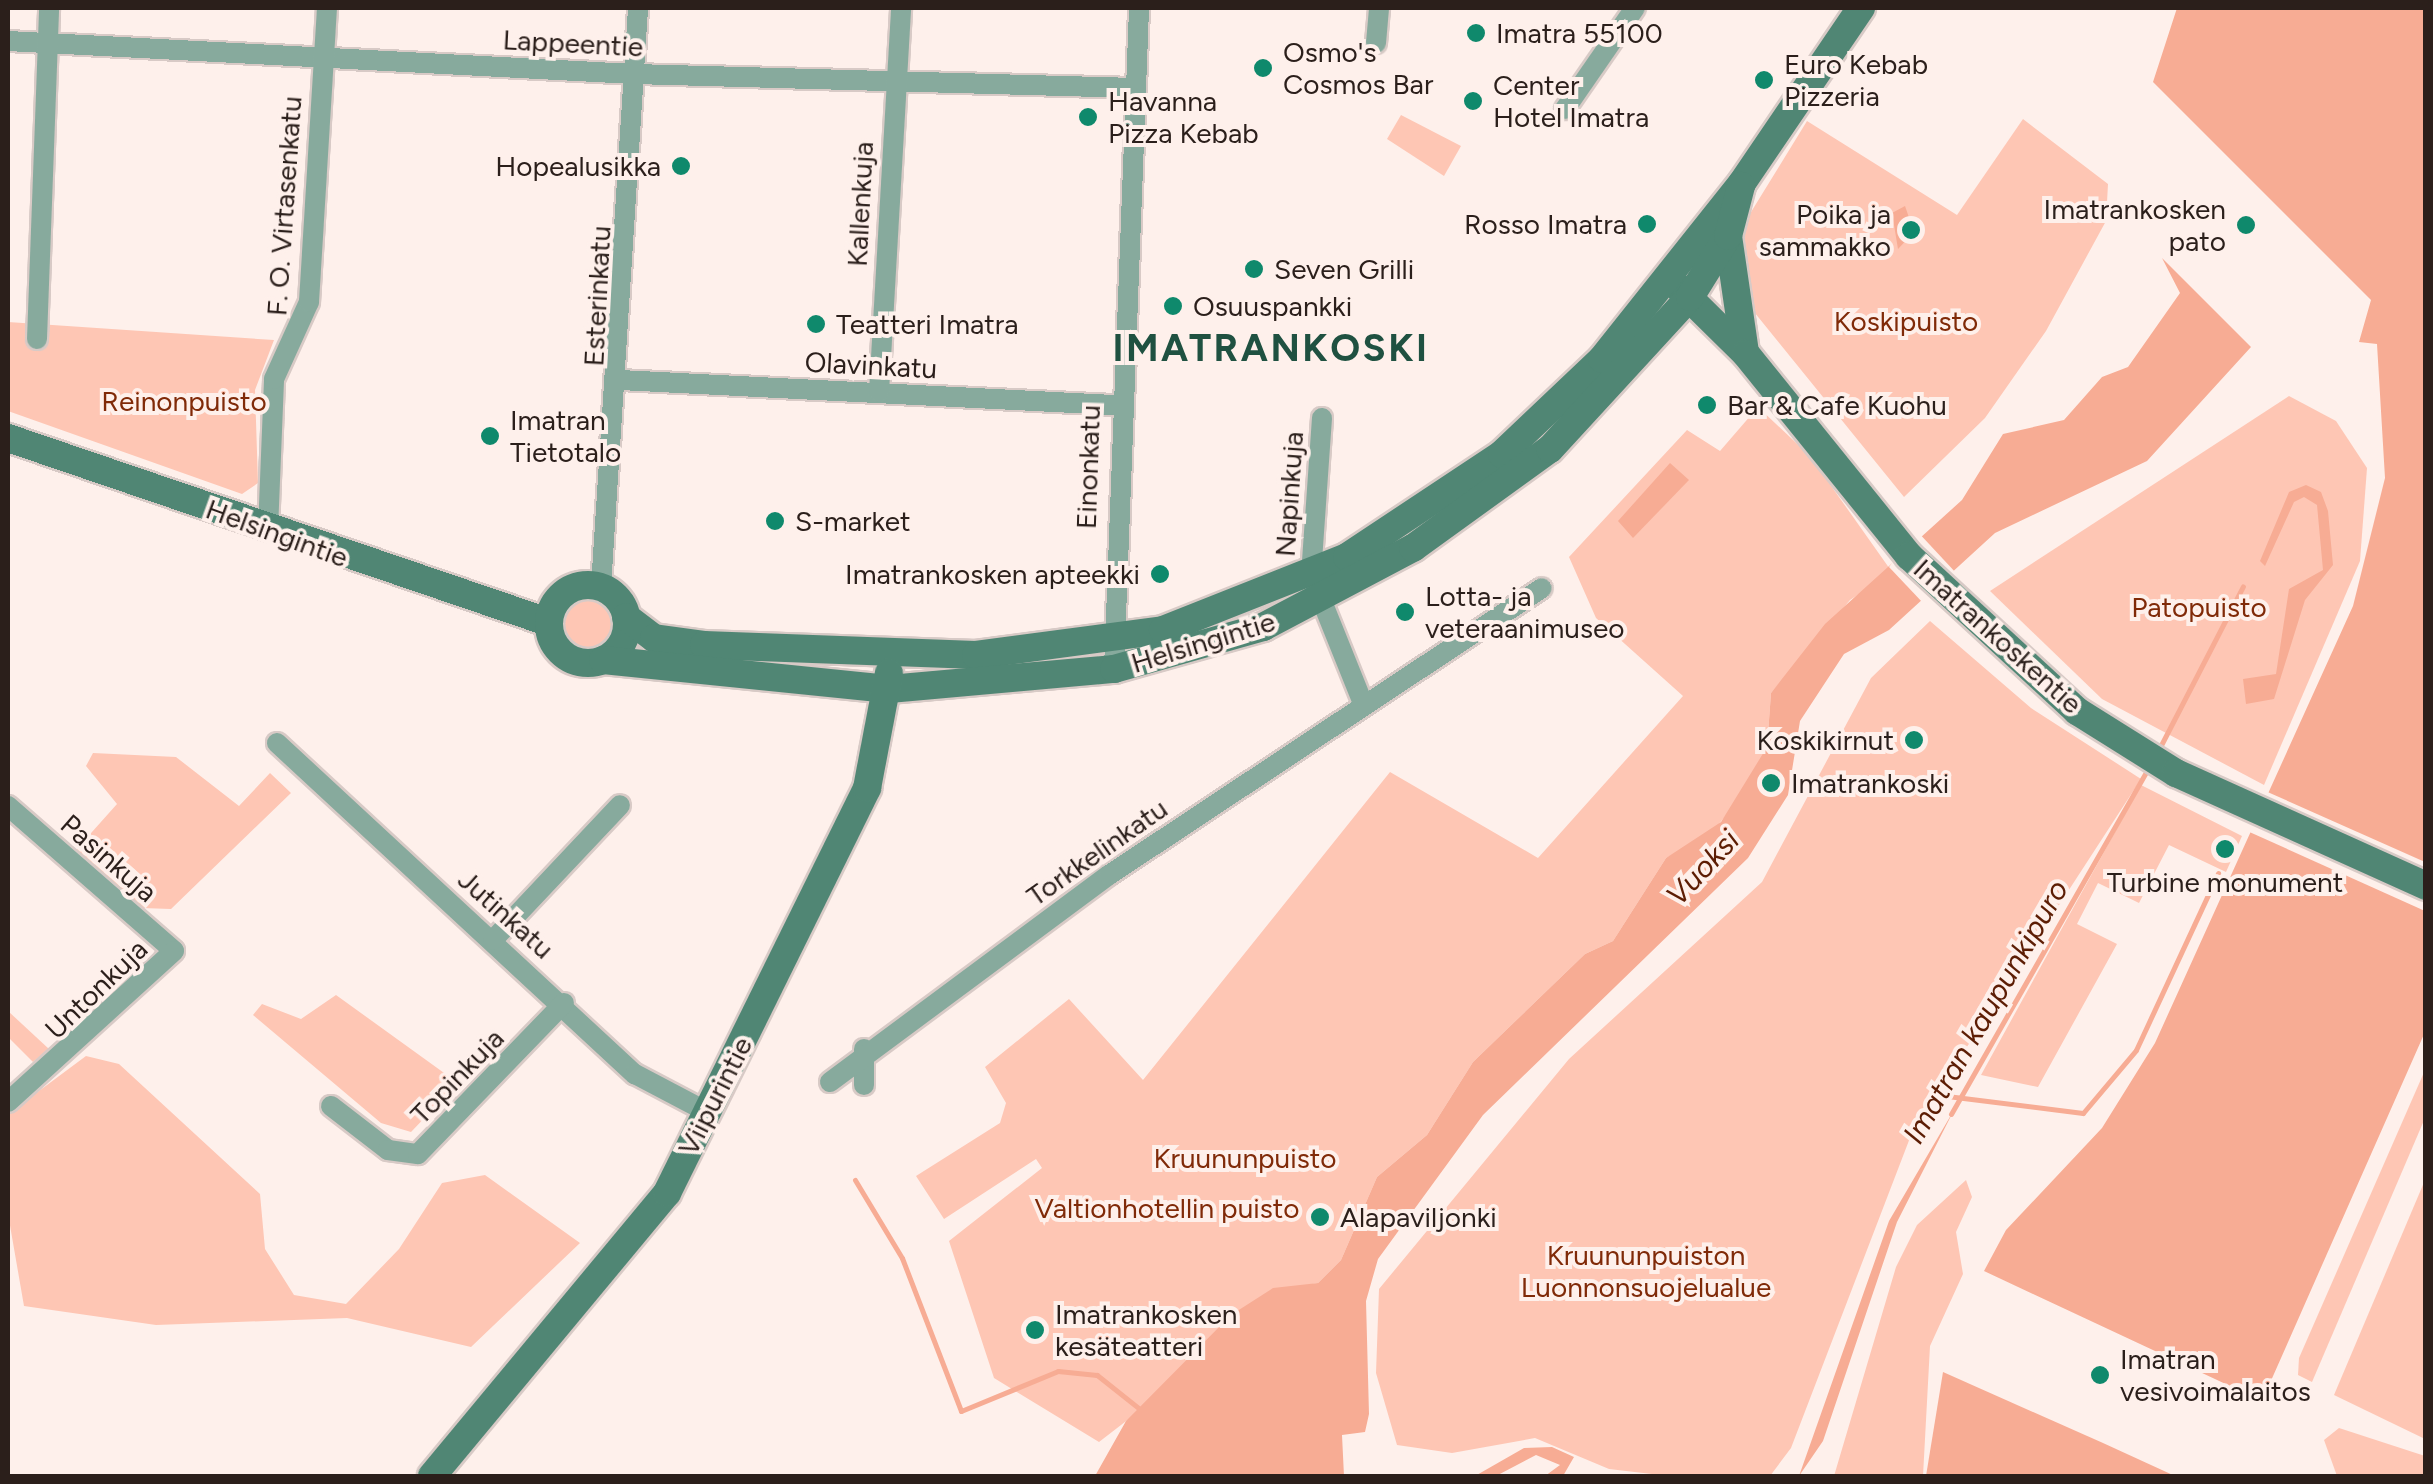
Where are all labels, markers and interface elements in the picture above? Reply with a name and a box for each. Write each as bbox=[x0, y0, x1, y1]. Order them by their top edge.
place label: Imatra 55100 bbox=[1496, 16, 1663, 50]
marker: Imatra 55100 bbox=[1465, 22, 1487, 44]
street label: Lappeentie bbox=[502, 23, 644, 63]
place label: Osmo's Cosmos Bar bbox=[1283, 35, 1433, 101]
place label: Euro Kebab Pizzeria bbox=[1784, 47, 1928, 113]
marker: Osmo's Cosmos Bar bbox=[1252, 57, 1274, 79]
place label: Center Hotel Imatra bbox=[1493, 68, 1649, 134]
marker: Euro Kebab Pizzeria bbox=[1753, 69, 1775, 91]
place label: Havanna Pizza Kebab bbox=[1108, 84, 1259, 150]
marker: Center Hotel Imatra bbox=[1462, 90, 1484, 112]
street label: F. O. Virtasenkatu bbox=[260, 95, 308, 317]
marker: Havanna Pizza Kebab bbox=[1077, 106, 1099, 128]
street label: Kallenkuja bbox=[840, 141, 880, 267]
place label: Hopealusikka bbox=[495, 149, 661, 183]
marker: Hopealusikka bbox=[670, 155, 692, 177]
place label: Imatrankosken pato bbox=[2044, 192, 2226, 258]
place label: Poika ja sammakko bbox=[1759, 197, 1891, 263]
place label: Rosso Imatra bbox=[1464, 207, 1627, 241]
marker: Rosso Imatra bbox=[1636, 213, 1658, 235]
marker: Imatrankosken pato bbox=[2235, 214, 2257, 236]
marker: Poika ja sammakko bbox=[1900, 219, 1922, 241]
street label: Esterinkatu bbox=[577, 225, 617, 367]
place label: Seven Grilli bbox=[1274, 252, 1414, 286]
marker: Seven Grilli bbox=[1243, 258, 1265, 280]
place label: Osuuspankki bbox=[1193, 289, 1352, 323]
marker: Osuuspankki bbox=[1162, 295, 1184, 317]
park label: Koskipuisto bbox=[1834, 304, 1978, 338]
place label: Teatteri Imatra bbox=[836, 307, 1019, 341]
marker: Teatteri Imatra bbox=[805, 313, 827, 335]
district label: IMATRANKOSKI bbox=[1113, 326, 1429, 372]
street label: Olavinkatu bbox=[804, 345, 938, 385]
park label: Reinonpuisto bbox=[101, 384, 267, 418]
place label: Bar & Cafe Kuohu bbox=[1727, 388, 1947, 422]
marker: Bar & Cafe Kuohu bbox=[1696, 394, 1718, 416]
place label: Imatran Tietotalo bbox=[510, 403, 621, 469]
street label: Einonkatu bbox=[1069, 404, 1107, 530]
marker: Imatran Tietotalo bbox=[479, 425, 501, 447]
street label: Napinkuja bbox=[1268, 430, 1310, 558]
street label: Helsingintie bbox=[201, 492, 353, 574]
place label: S-market bbox=[795, 504, 911, 538]
marker: S-market bbox=[764, 510, 786, 532]
street label: Imatrankoskentie bbox=[1907, 552, 2089, 720]
place label: Imatrankosken apteekki bbox=[845, 557, 1140, 591]
marker: Imatrankosken apteekki bbox=[1149, 563, 1171, 585]
place label: Lotta- ja veteraanimuseo bbox=[1425, 579, 1624, 645]
park label: Patopuisto bbox=[2131, 590, 2267, 624]
marker: Lotta- ja veteraanimuseo bbox=[1394, 601, 1416, 623]
street label: Helsingintie bbox=[1127, 604, 1279, 680]
place label: Koskikirnut bbox=[1756, 723, 1894, 757]
marker: Koskikirnut bbox=[1903, 729, 1925, 751]
place label: Imatrankoski bbox=[1791, 766, 1949, 800]
marker: Imatrankoski bbox=[1760, 772, 1782, 794]
street label: Torkkelinkatu bbox=[1020, 791, 1174, 913]
street label: Pasinkuja bbox=[54, 807, 164, 909]
water label: Vuoksi bbox=[1659, 823, 1747, 913]
marker: Turbine monument bbox=[2214, 838, 2236, 860]
street label: Jutinkatu bbox=[451, 863, 561, 965]
place label: Turbine monument bbox=[2107, 865, 2343, 899]
water label: Imatran kaupunkipuro bbox=[1896, 874, 2076, 1150]
street label: Untonkuja bbox=[38, 932, 154, 1046]
street label: Topinkuja bbox=[403, 1021, 511, 1131]
street label: Viipurintie bbox=[671, 1031, 759, 1161]
park label: Kruununpuisto bbox=[1153, 1141, 1337, 1175]
park label: Valtionhotellin puisto bbox=[1034, 1191, 1300, 1225]
place label: Alapaviljonki bbox=[1340, 1200, 1497, 1234]
marker: Alapaviljonki bbox=[1309, 1206, 1331, 1228]
park label: Kruununpuiston Luonnonsuojelualue bbox=[1521, 1238, 1771, 1304]
place label: Imatrankosken kesäteatteri bbox=[1055, 1297, 1237, 1363]
marker: Imatrankosken kesäteatteri bbox=[1024, 1319, 1046, 1341]
place label: Imatran vesivoimalaitos bbox=[2120, 1342, 2311, 1408]
marker: Imatran vesivoimalaitos bbox=[2089, 1364, 2111, 1386]

